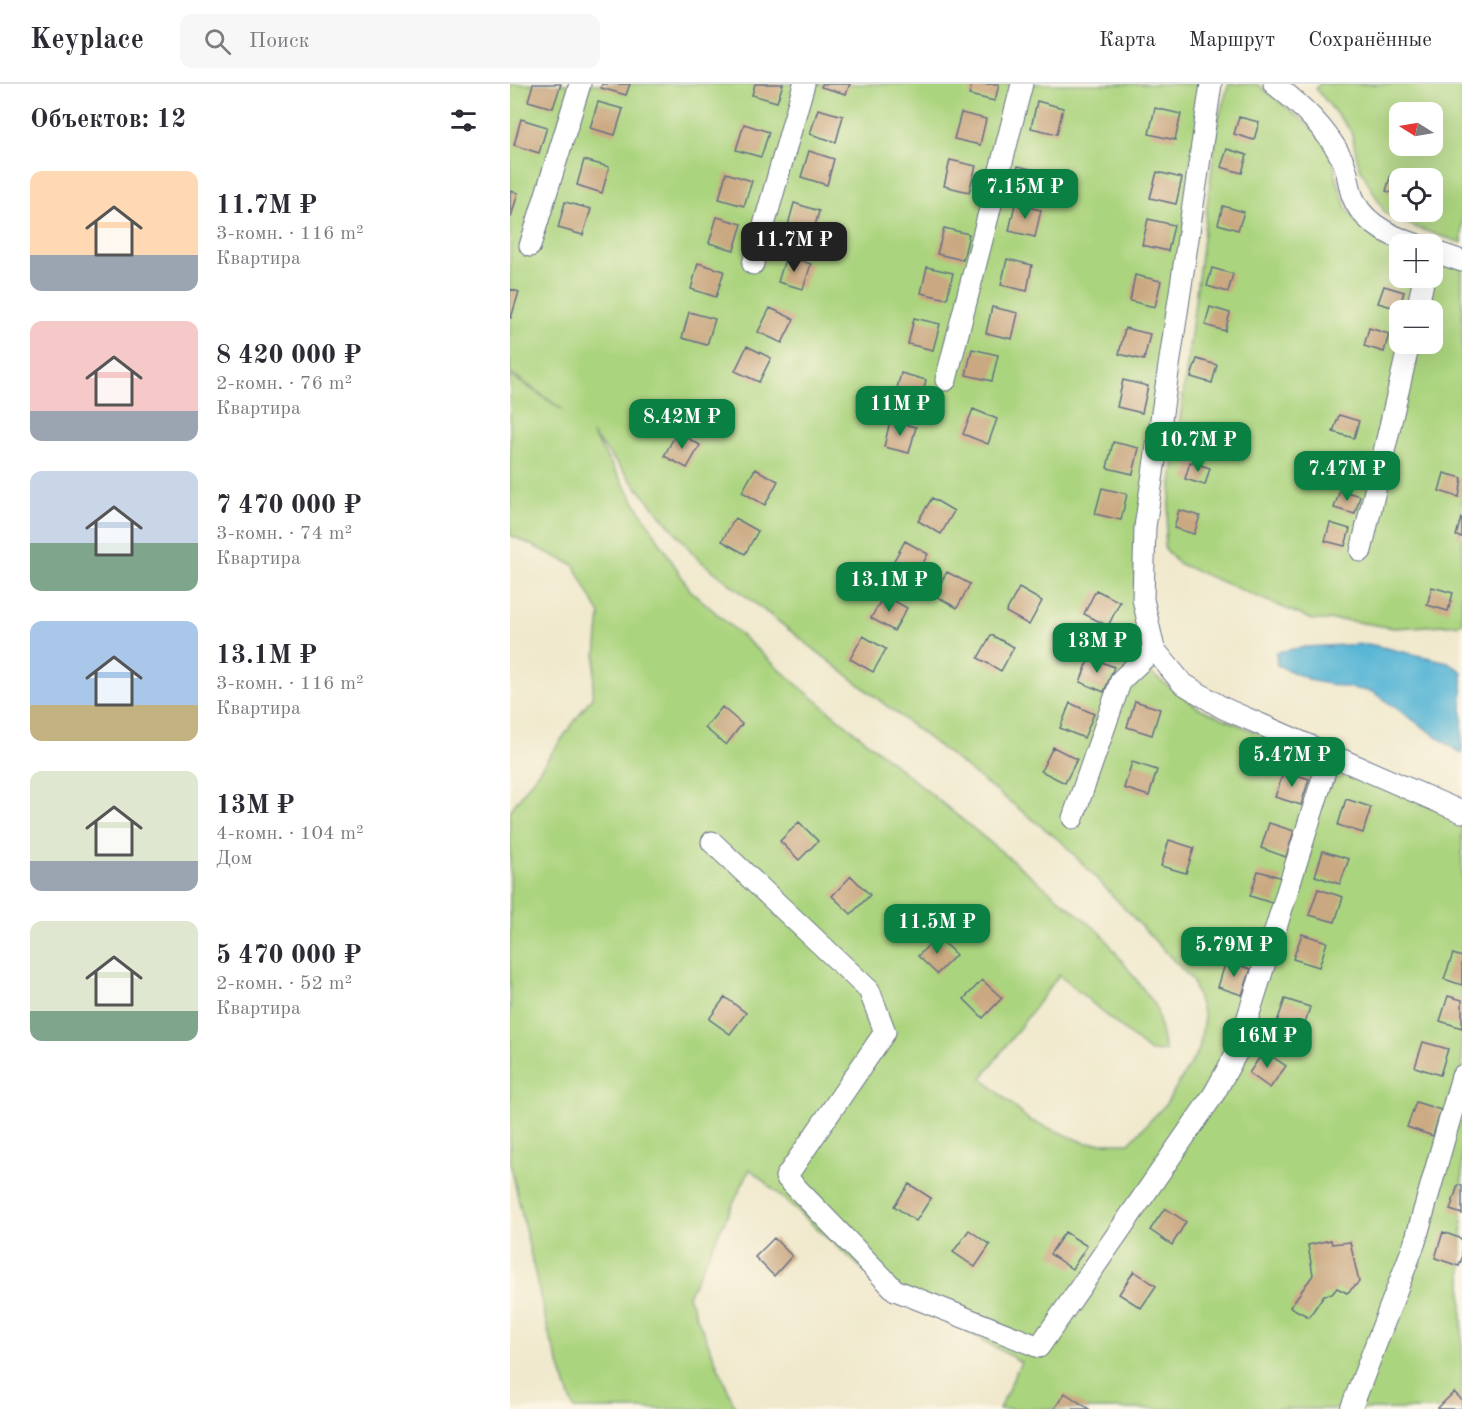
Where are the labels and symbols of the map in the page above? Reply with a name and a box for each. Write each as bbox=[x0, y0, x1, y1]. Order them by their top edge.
north arrow bbox=[1389, 102, 1443, 156]
pin: 7.15M ₽ bbox=[970, 169, 1080, 220]
pin: 11.7M ₽ bbox=[739, 222, 849, 273]
pin: 11M ₽ bbox=[858, 386, 942, 437]
pin: 8.42M ₽ bbox=[627, 399, 737, 450]
pin: 10.7M ₽ bbox=[1143, 422, 1253, 473]
pin: 7.47M ₽ bbox=[1292, 451, 1402, 502]
pin: 13.1M ₽ bbox=[834, 562, 944, 613]
pin: 13M ₽ bbox=[1055, 623, 1139, 674]
pin: 5.47M ₽ bbox=[1237, 737, 1347, 788]
pin: 11.5M ₽ bbox=[882, 904, 992, 955]
pin: 5.79M ₽ bbox=[1179, 927, 1289, 978]
pin: 16M ₽ bbox=[1225, 1018, 1309, 1069]

